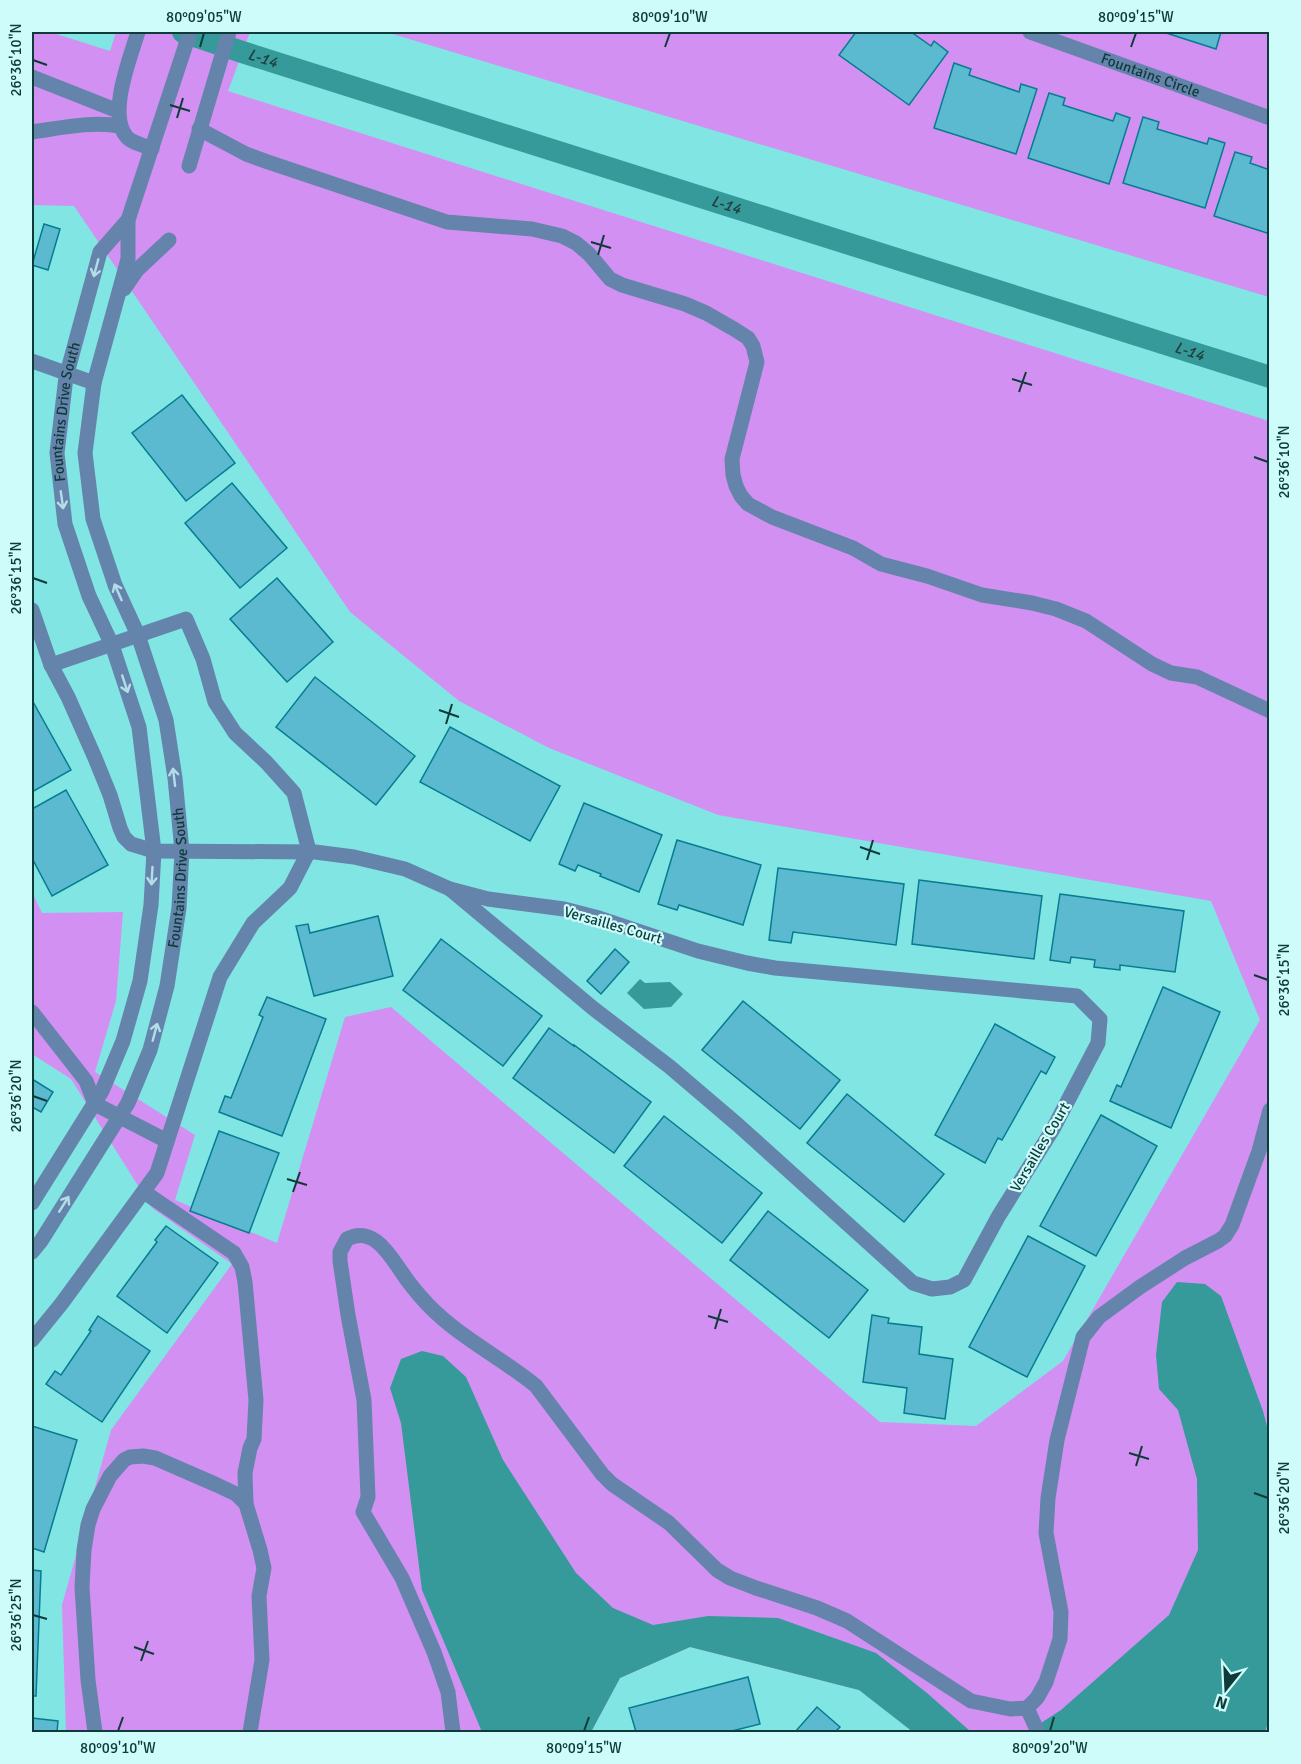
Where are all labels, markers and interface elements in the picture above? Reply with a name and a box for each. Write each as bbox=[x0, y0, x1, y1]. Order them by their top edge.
text: 80°09'05"W bbox=[166, 8, 242, 26]
text: 80°09'10"W bbox=[632, 8, 708, 26]
text: 80°09'15"W bbox=[1098, 8, 1174, 26]
text: 26°36'10"N bbox=[7, 23, 25, 97]
water label: L-14 bbox=[245, 44, 280, 73]
street label: Fountains Circle bbox=[1099, 49, 1202, 101]
water label: L-14 bbox=[709, 191, 744, 219]
one-way arrow bbox=[89, 258, 101, 277]
water label: L-14 bbox=[1172, 337, 1207, 366]
street label: Fountains Drive South bbox=[48, 340, 84, 483]
text: 26°36'10"N bbox=[1275, 425, 1293, 499]
one-way arrow bbox=[56, 490, 67, 509]
text: 26°36'15"N bbox=[7, 541, 25, 615]
one-way arrow bbox=[112, 583, 124, 601]
one-way arrow bbox=[120, 674, 131, 693]
one-way arrow bbox=[169, 768, 180, 788]
street label: Fountains Drive South bbox=[164, 807, 191, 949]
one-way arrow bbox=[147, 865, 158, 885]
street label: Versailles Court bbox=[562, 902, 664, 948]
text: 26°36'15"N bbox=[1275, 943, 1293, 1017]
one-way arrow bbox=[149, 1023, 161, 1042]
text: 26°36'20"N bbox=[7, 1059, 25, 1133]
street label: Versailles Court bbox=[1006, 1099, 1074, 1195]
one-way arrow bbox=[59, 1196, 71, 1213]
text: 26°36'20"N bbox=[1275, 1461, 1293, 1535]
text: 26°36'25"N bbox=[7, 1578, 25, 1652]
north arrow bbox=[1196, 1659, 1256, 1719]
text: N bbox=[1213, 1691, 1230, 1714]
text: 80°09'10"W bbox=[80, 1739, 156, 1757]
text: 80°09'15"W bbox=[546, 1739, 622, 1757]
text: 80°09'20"W bbox=[1012, 1739, 1088, 1757]

